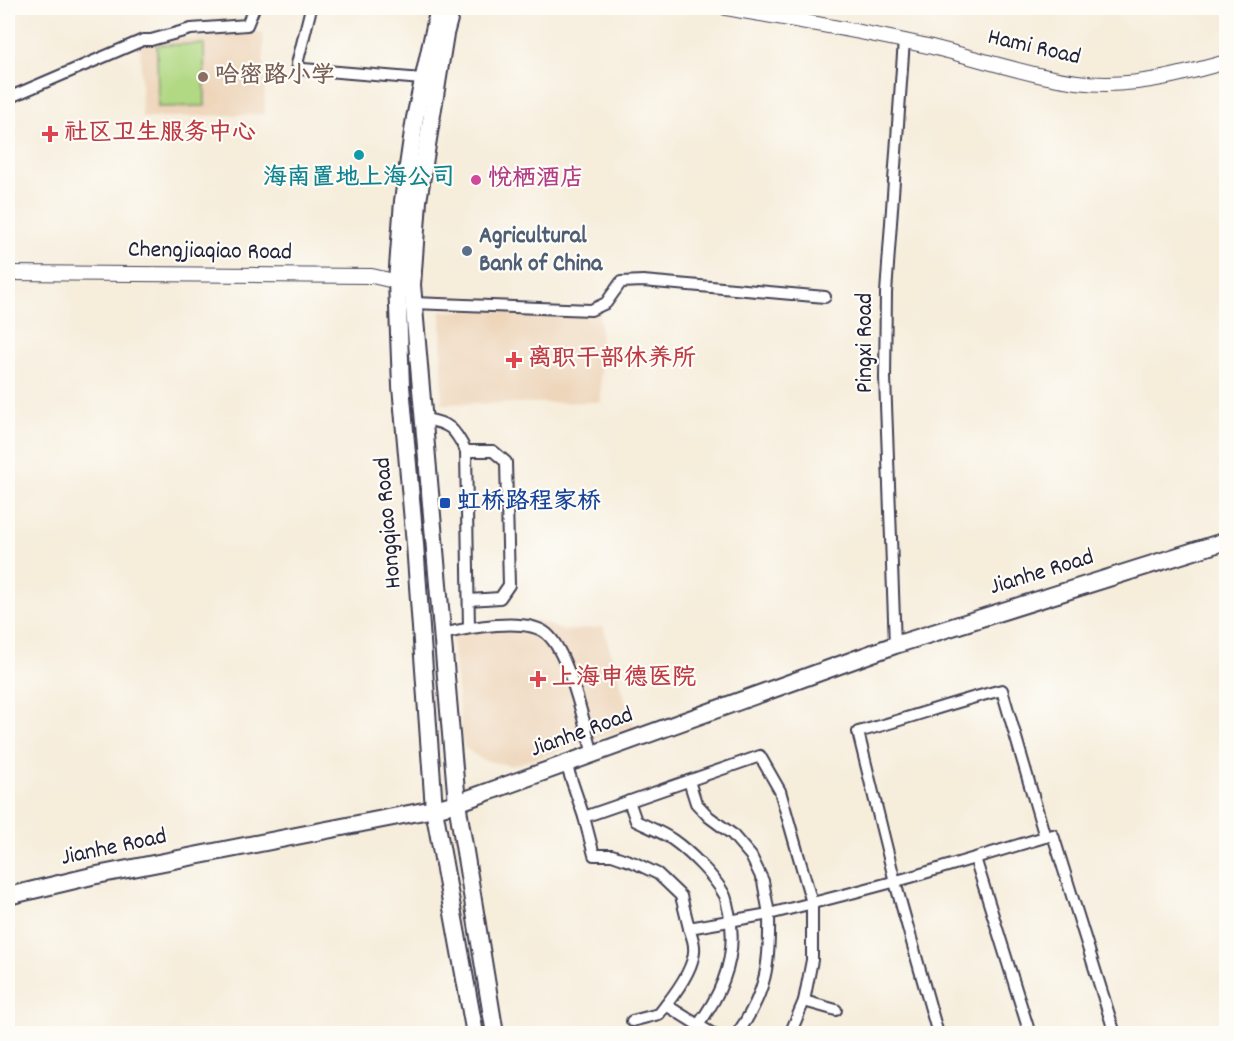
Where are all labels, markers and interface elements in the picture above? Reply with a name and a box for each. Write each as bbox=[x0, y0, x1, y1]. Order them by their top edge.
street label: Hami Road bbox=[984, 21, 1084, 75]
place label: 哈密路小学 bbox=[215, 60, 335, 94]
marker: 哈密路小学 bbox=[196, 70, 210, 84]
place label: 社区卫生服务中心 bbox=[64, 117, 256, 151]
marker: 社区卫生服务中心 bbox=[41, 125, 59, 143]
marker: 海南置地上海公司 bbox=[352, 148, 366, 162]
place label: 海南置地上海公司 bbox=[263, 162, 455, 196]
place label: 悦栖酒店 bbox=[488, 163, 584, 197]
marker: 悦栖酒店 bbox=[469, 173, 483, 187]
place label: Agricultural Bank of China bbox=[479, 220, 603, 282]
street label: Chengjiaqiao Road bbox=[128, 234, 292, 270]
marker: Agricultural Bank of China bbox=[460, 244, 474, 258]
street label: Pingxi Road bbox=[849, 293, 883, 393]
place label: 离职干部休养所 bbox=[528, 343, 696, 377]
marker: 离职干部休养所 bbox=[505, 351, 523, 369]
street label: Hongqiao Road bbox=[366, 456, 412, 590]
place label: 虹桥路程家桥 bbox=[457, 486, 601, 520]
marker: 虹桥路程家桥 bbox=[438, 496, 452, 510]
street label: Jianhe Road bbox=[986, 541, 1098, 605]
place label: 上海申德医院 bbox=[552, 662, 696, 696]
marker: 上海申德医院 bbox=[529, 670, 547, 688]
street label: Jianhe Road bbox=[526, 699, 638, 767]
street label: Jianhe Road bbox=[58, 820, 170, 876]

